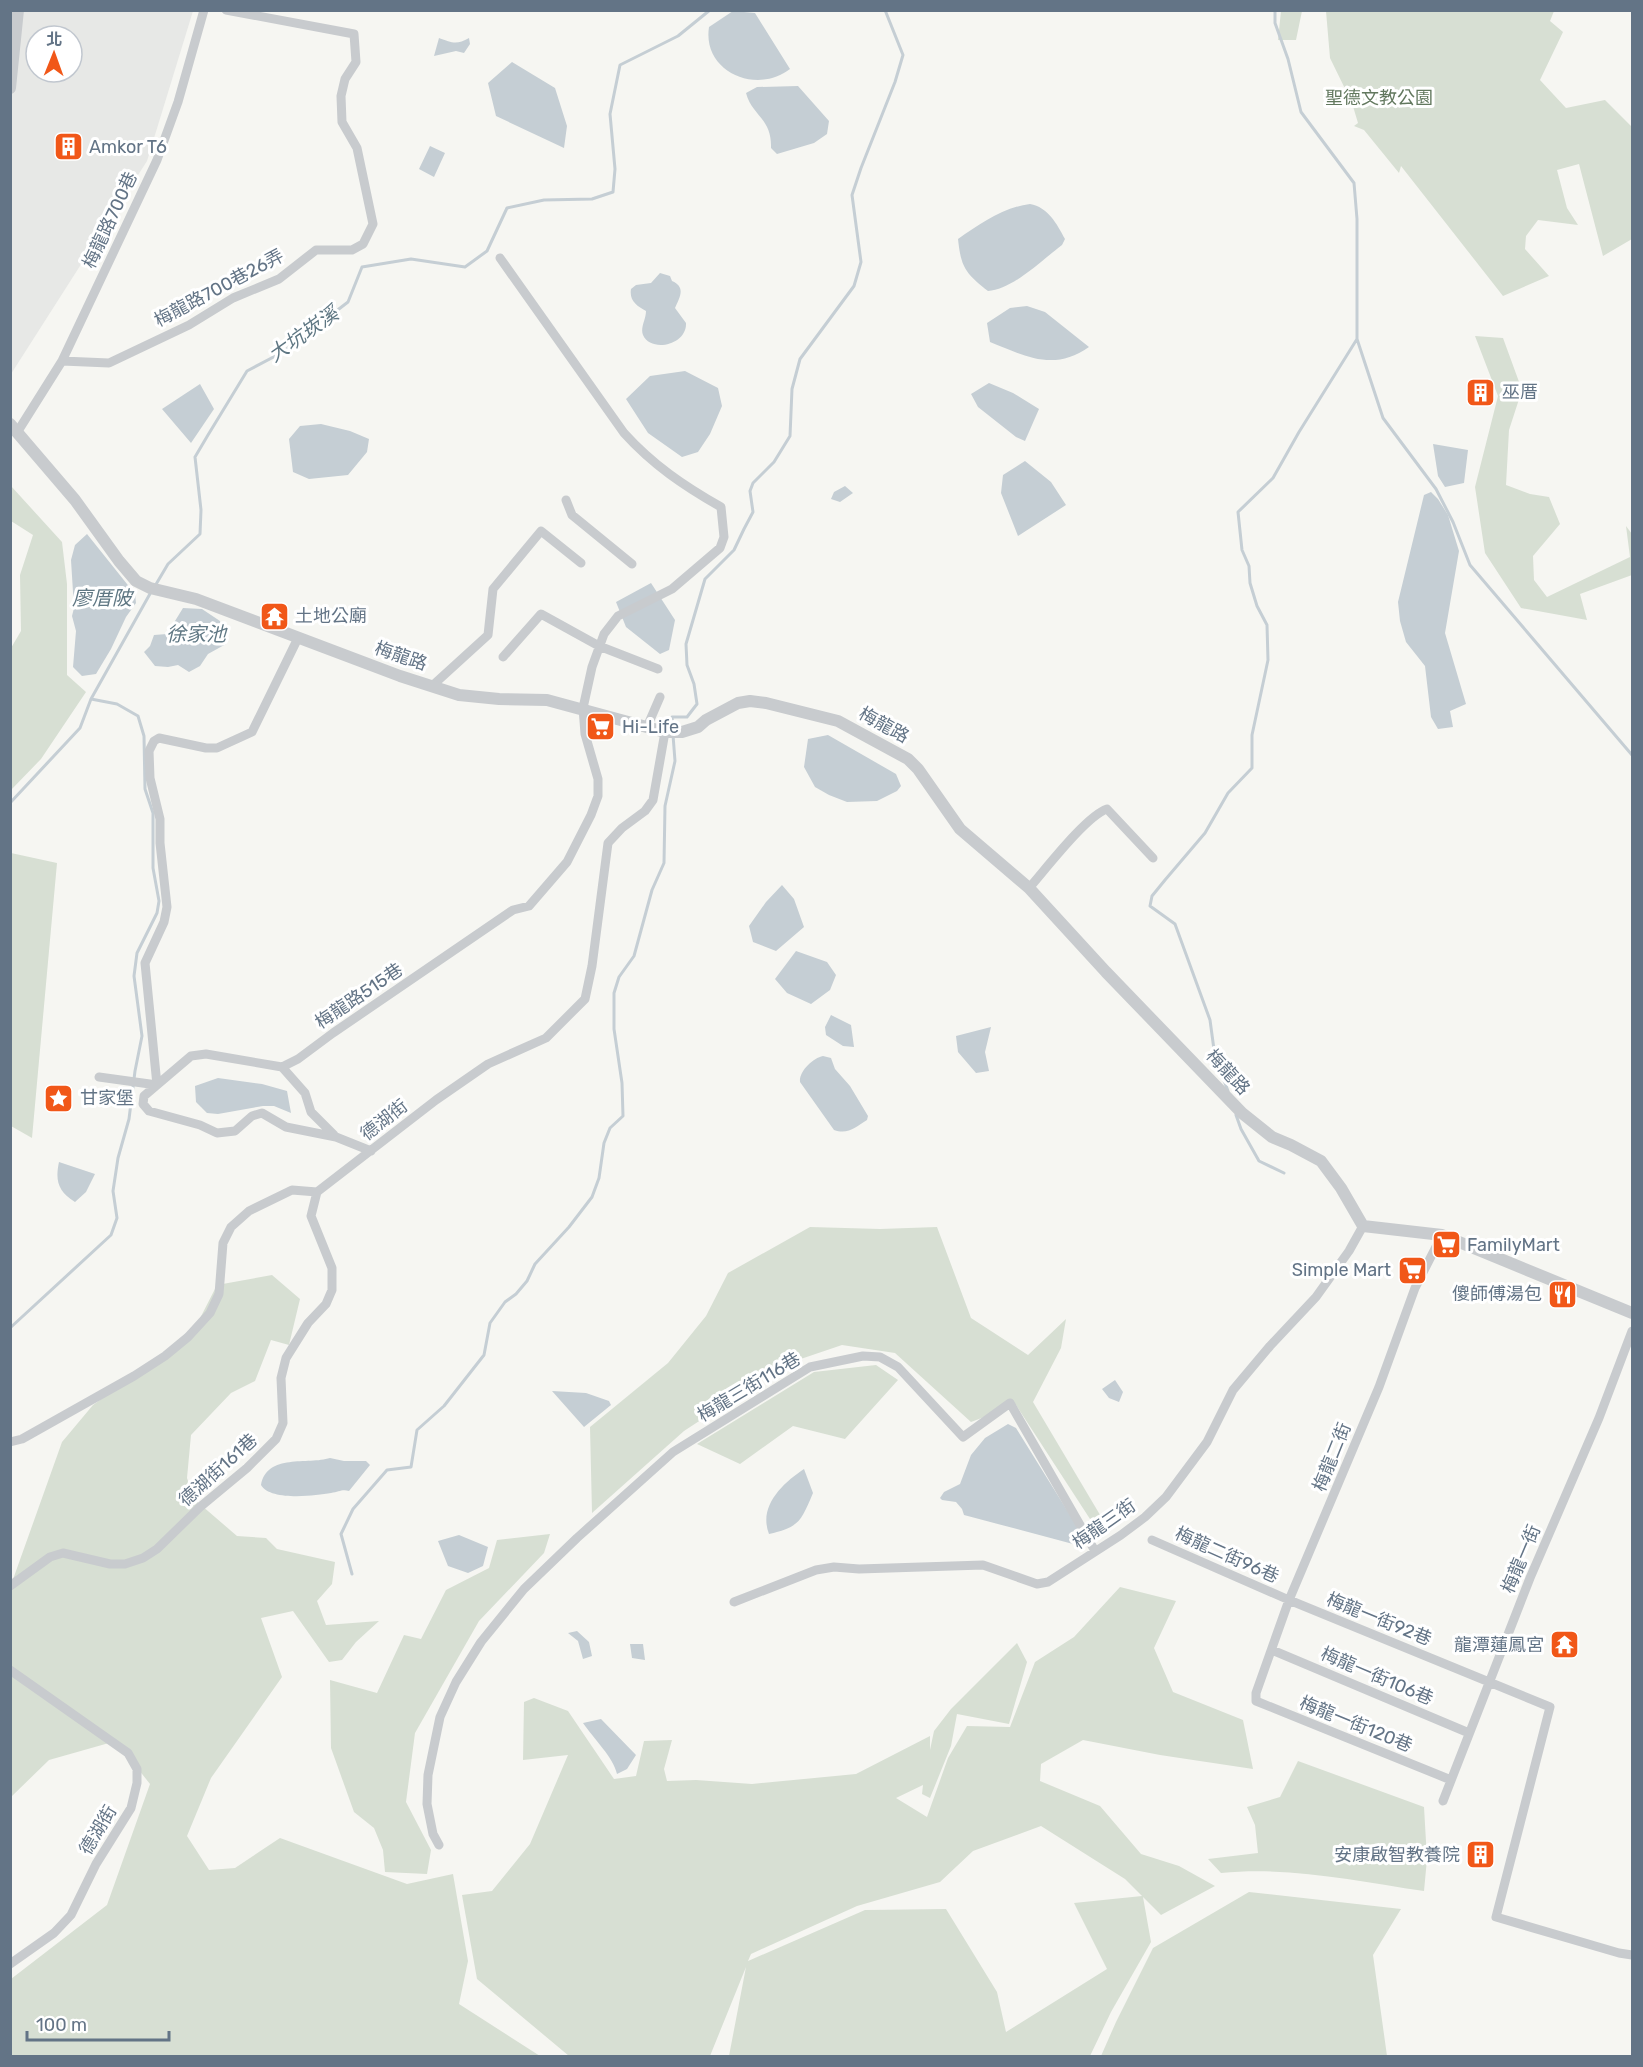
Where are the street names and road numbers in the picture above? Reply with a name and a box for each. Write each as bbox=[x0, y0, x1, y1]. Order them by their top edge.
street label: 梅龍路700巷 bbox=[78, 168, 142, 272]
street label: 梅龍路700巷26弄 bbox=[150, 245, 288, 331]
street label: 梅龍路 bbox=[372, 637, 430, 675]
street label: 梅龍路 bbox=[855, 702, 913, 748]
street label: 梅龍路515巷 bbox=[311, 959, 407, 1033]
street label: 梅龍路 bbox=[1202, 1045, 1254, 1099]
street label: 德湖街 bbox=[356, 1095, 412, 1145]
street label: 梅龍三街116巷 bbox=[694, 1348, 804, 1426]
street label: 梅龍二街 bbox=[1308, 1420, 1356, 1494]
street label: 德湖街161巷 bbox=[174, 1429, 262, 1511]
street label: 梅龍三街 bbox=[1068, 1494, 1140, 1554]
street label: 梅龍二街96巷 bbox=[1172, 1522, 1282, 1588]
street label: 梅龍一街 bbox=[1497, 1522, 1545, 1596]
street label: 梅龍一街92巷 bbox=[1323, 1588, 1435, 1650]
street label: 梅龍一街106巷 bbox=[1317, 1642, 1437, 1710]
street label: 梅龍一街120巷 bbox=[1296, 1691, 1416, 1757]
street label: 德湖街 bbox=[75, 1801, 121, 1859]

